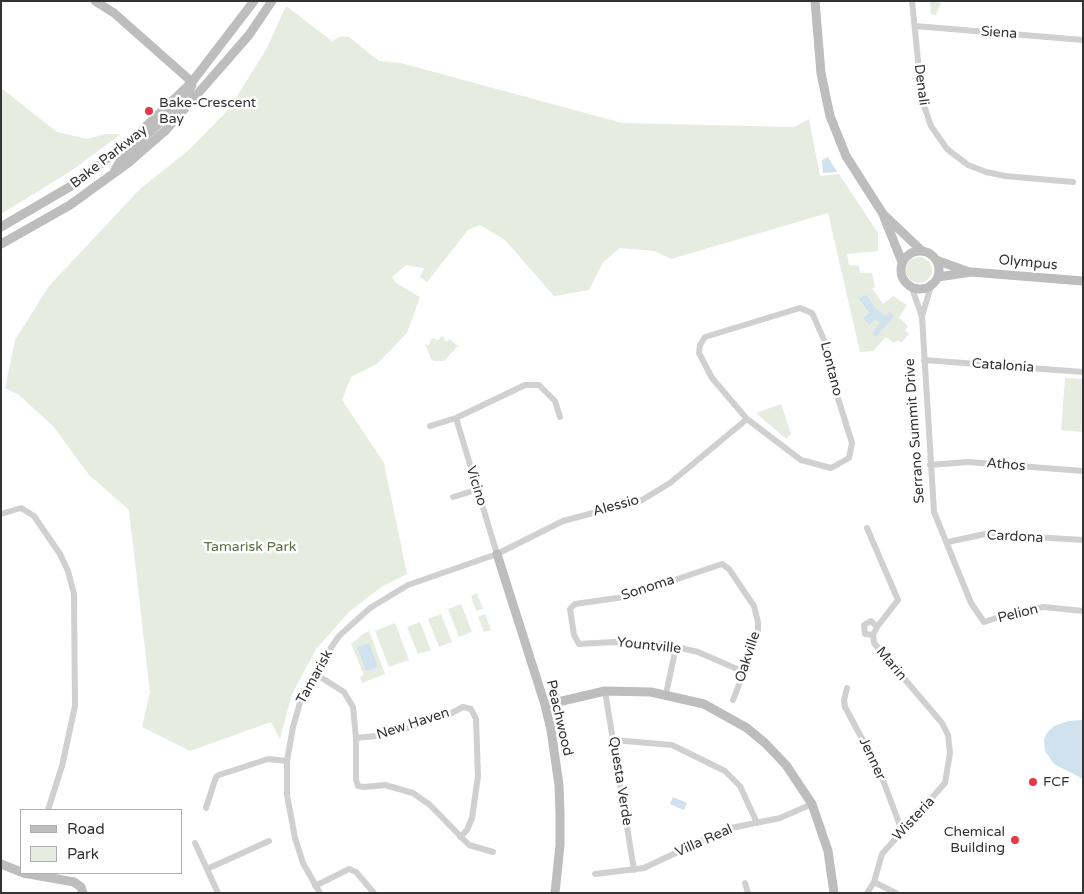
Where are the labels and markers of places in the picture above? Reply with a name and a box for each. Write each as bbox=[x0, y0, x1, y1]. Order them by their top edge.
place label: Bake-Crescent Bay bbox=[159, 95, 256, 128]
marker: Bake-Crescent Bay bbox=[143, 105, 155, 117]
place label: FCF bbox=[1043, 774, 1069, 790]
marker: FCF bbox=[1027, 776, 1039, 788]
place label: Chemical Building bbox=[944, 824, 1005, 856]
marker: Chemical Building bbox=[1009, 834, 1021, 846]

